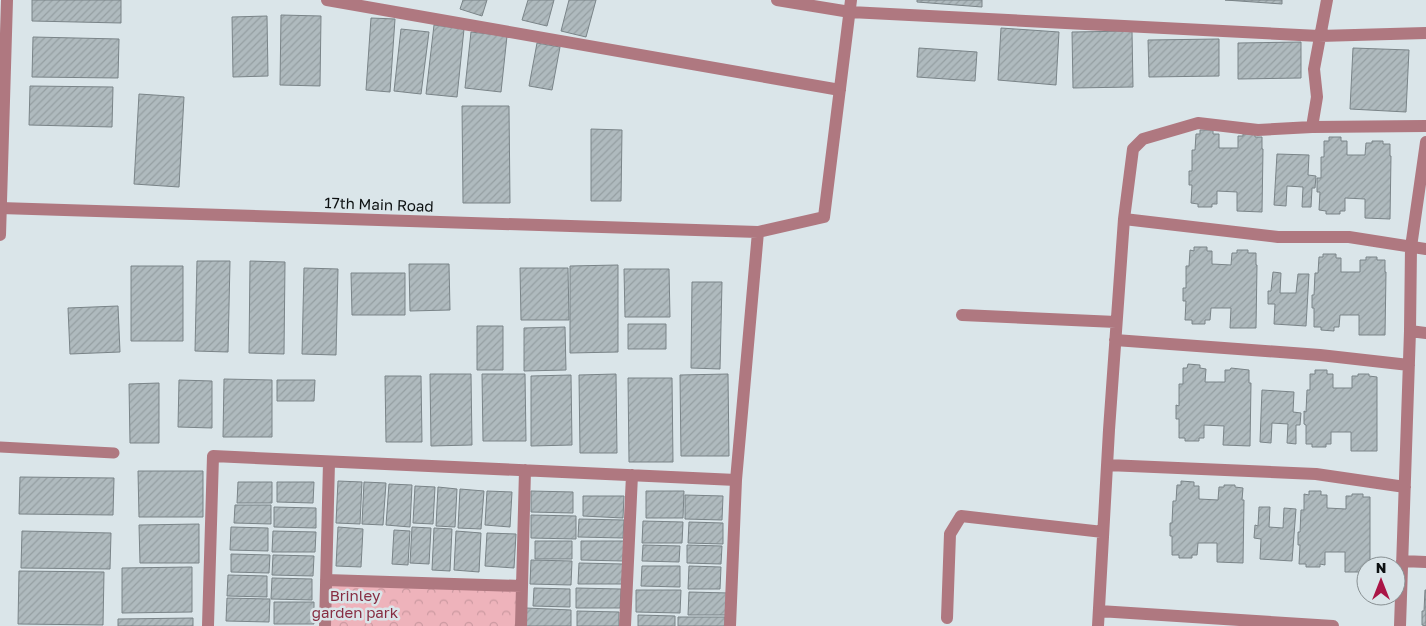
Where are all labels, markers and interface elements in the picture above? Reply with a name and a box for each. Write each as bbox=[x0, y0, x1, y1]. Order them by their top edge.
street label: 17th Main Road bbox=[324, 193, 434, 215]
north arrow bbox=[1356, 556, 1406, 606]
text: N bbox=[1376, 559, 1386, 576]
park label: Brinley garden park bbox=[312, 586, 399, 621]

